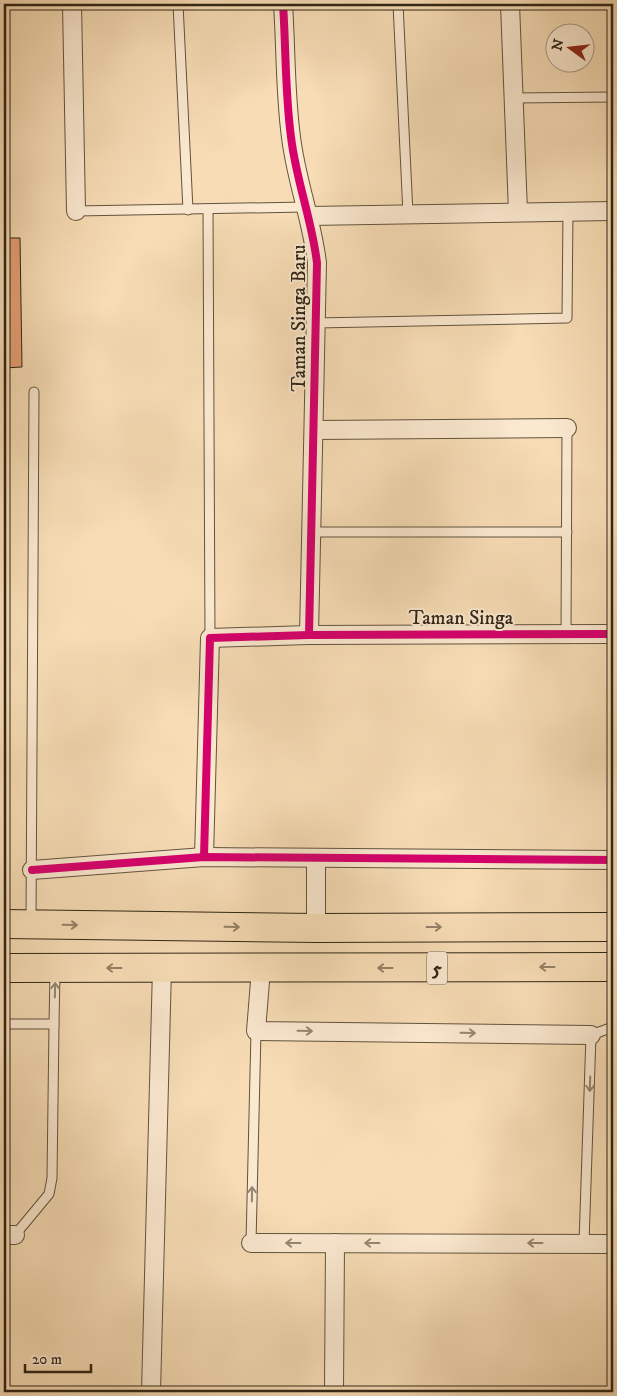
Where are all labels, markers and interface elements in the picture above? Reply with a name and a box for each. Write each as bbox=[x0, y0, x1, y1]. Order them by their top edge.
north arrow bbox=[544, 22, 594, 72]
text: N bbox=[548, 37, 569, 53]
street label: Taman Singa Baru bbox=[287, 245, 312, 391]
street label: Taman Singa bbox=[409, 606, 514, 631]
one-way arrow bbox=[62, 920, 78, 930]
one-way arrow bbox=[224, 922, 240, 932]
one-way arrow bbox=[426, 922, 442, 932]
road number: 5 bbox=[427, 951, 447, 984]
one-way arrow bbox=[539, 962, 556, 972]
one-way arrow bbox=[106, 963, 122, 973]
one-way arrow bbox=[377, 963, 393, 973]
one-way arrow bbox=[50, 983, 59, 999]
one-way arrow bbox=[296, 1026, 313, 1036]
one-way arrow bbox=[459, 1028, 475, 1038]
one-way arrow bbox=[585, 1075, 594, 1091]
one-way arrow bbox=[247, 1187, 257, 1203]
one-way arrow bbox=[285, 1238, 302, 1248]
one-way arrow bbox=[365, 1238, 381, 1248]
one-way arrow bbox=[527, 1238, 544, 1248]
scale bar bbox=[25, 1341, 91, 1373]
text: 20 m bbox=[32, 1350, 62, 1369]

